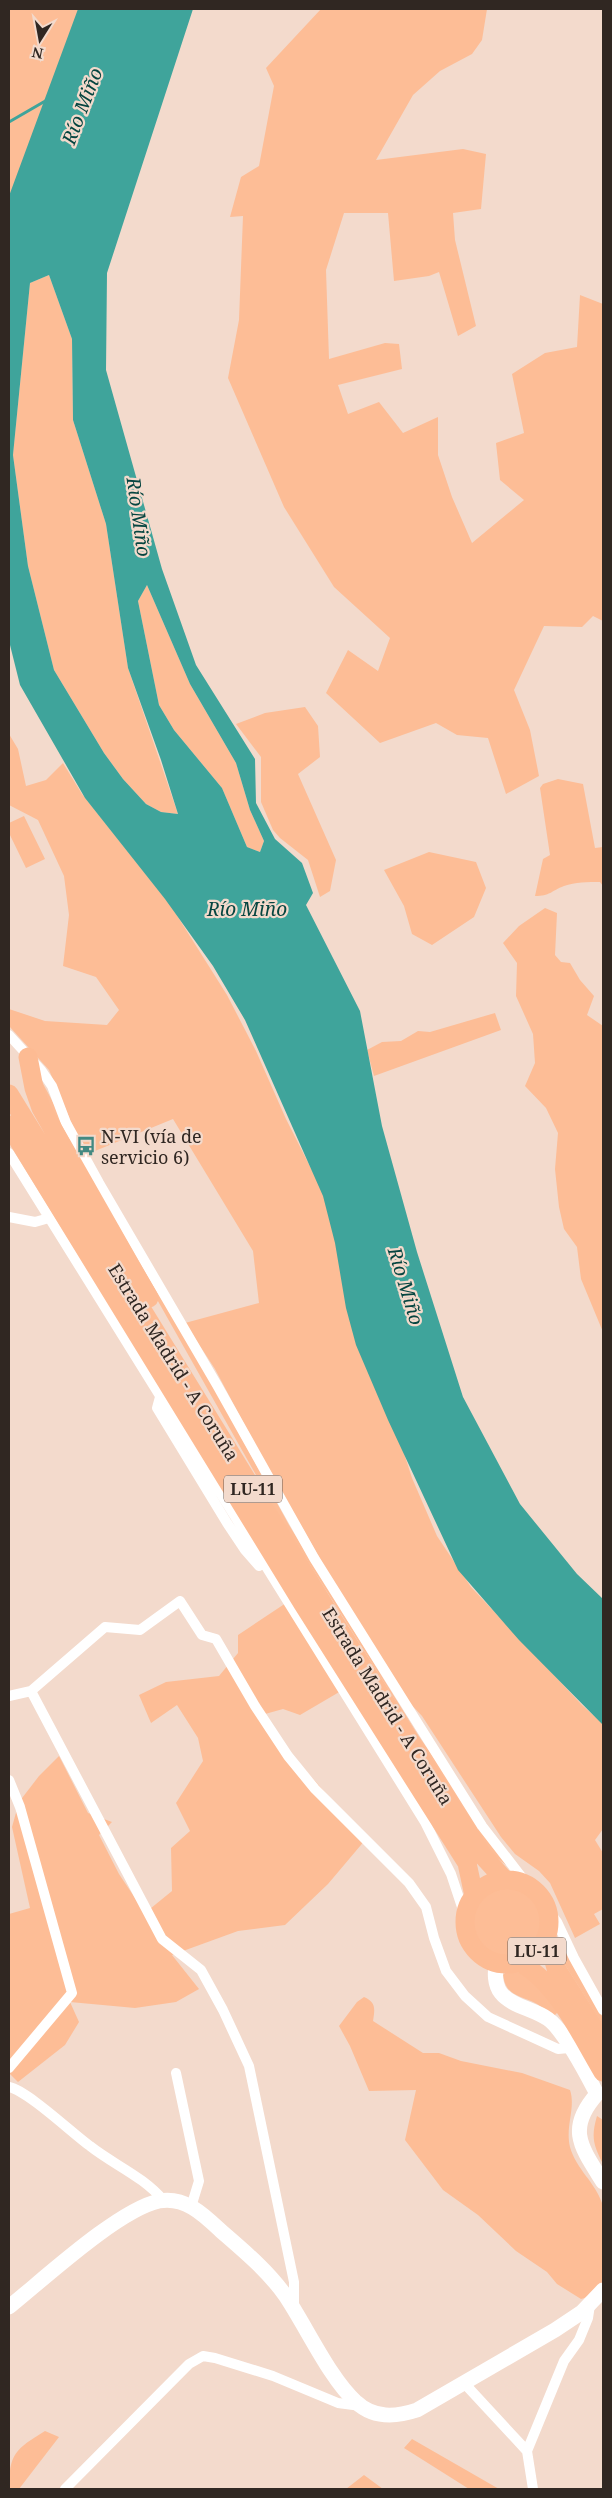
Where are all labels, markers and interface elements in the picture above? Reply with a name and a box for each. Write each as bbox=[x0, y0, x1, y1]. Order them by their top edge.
north arrow bbox=[15, 15, 65, 65]
text: N bbox=[30, 43, 45, 64]
water label: Río Miño bbox=[55, 64, 109, 149]
water label: Río Miño bbox=[120, 475, 157, 559]
water label: Río Miño bbox=[206, 896, 287, 922]
place label: N-VI (vía de servicio 6) bbox=[101, 1124, 202, 1169]
bus stop icon: N-VI (vía de servicio 6) bbox=[75, 1135, 97, 1157]
water label: Río Miño bbox=[382, 1243, 430, 1328]
street label: Estrada Madrid - A Coruña bbox=[103, 1259, 245, 1465]
road number: LU-11 bbox=[224, 1476, 282, 1502]
street label: Estrada Madrid - A Coruña bbox=[317, 1603, 459, 1809]
road number: LU-11 bbox=[508, 1938, 566, 1964]

